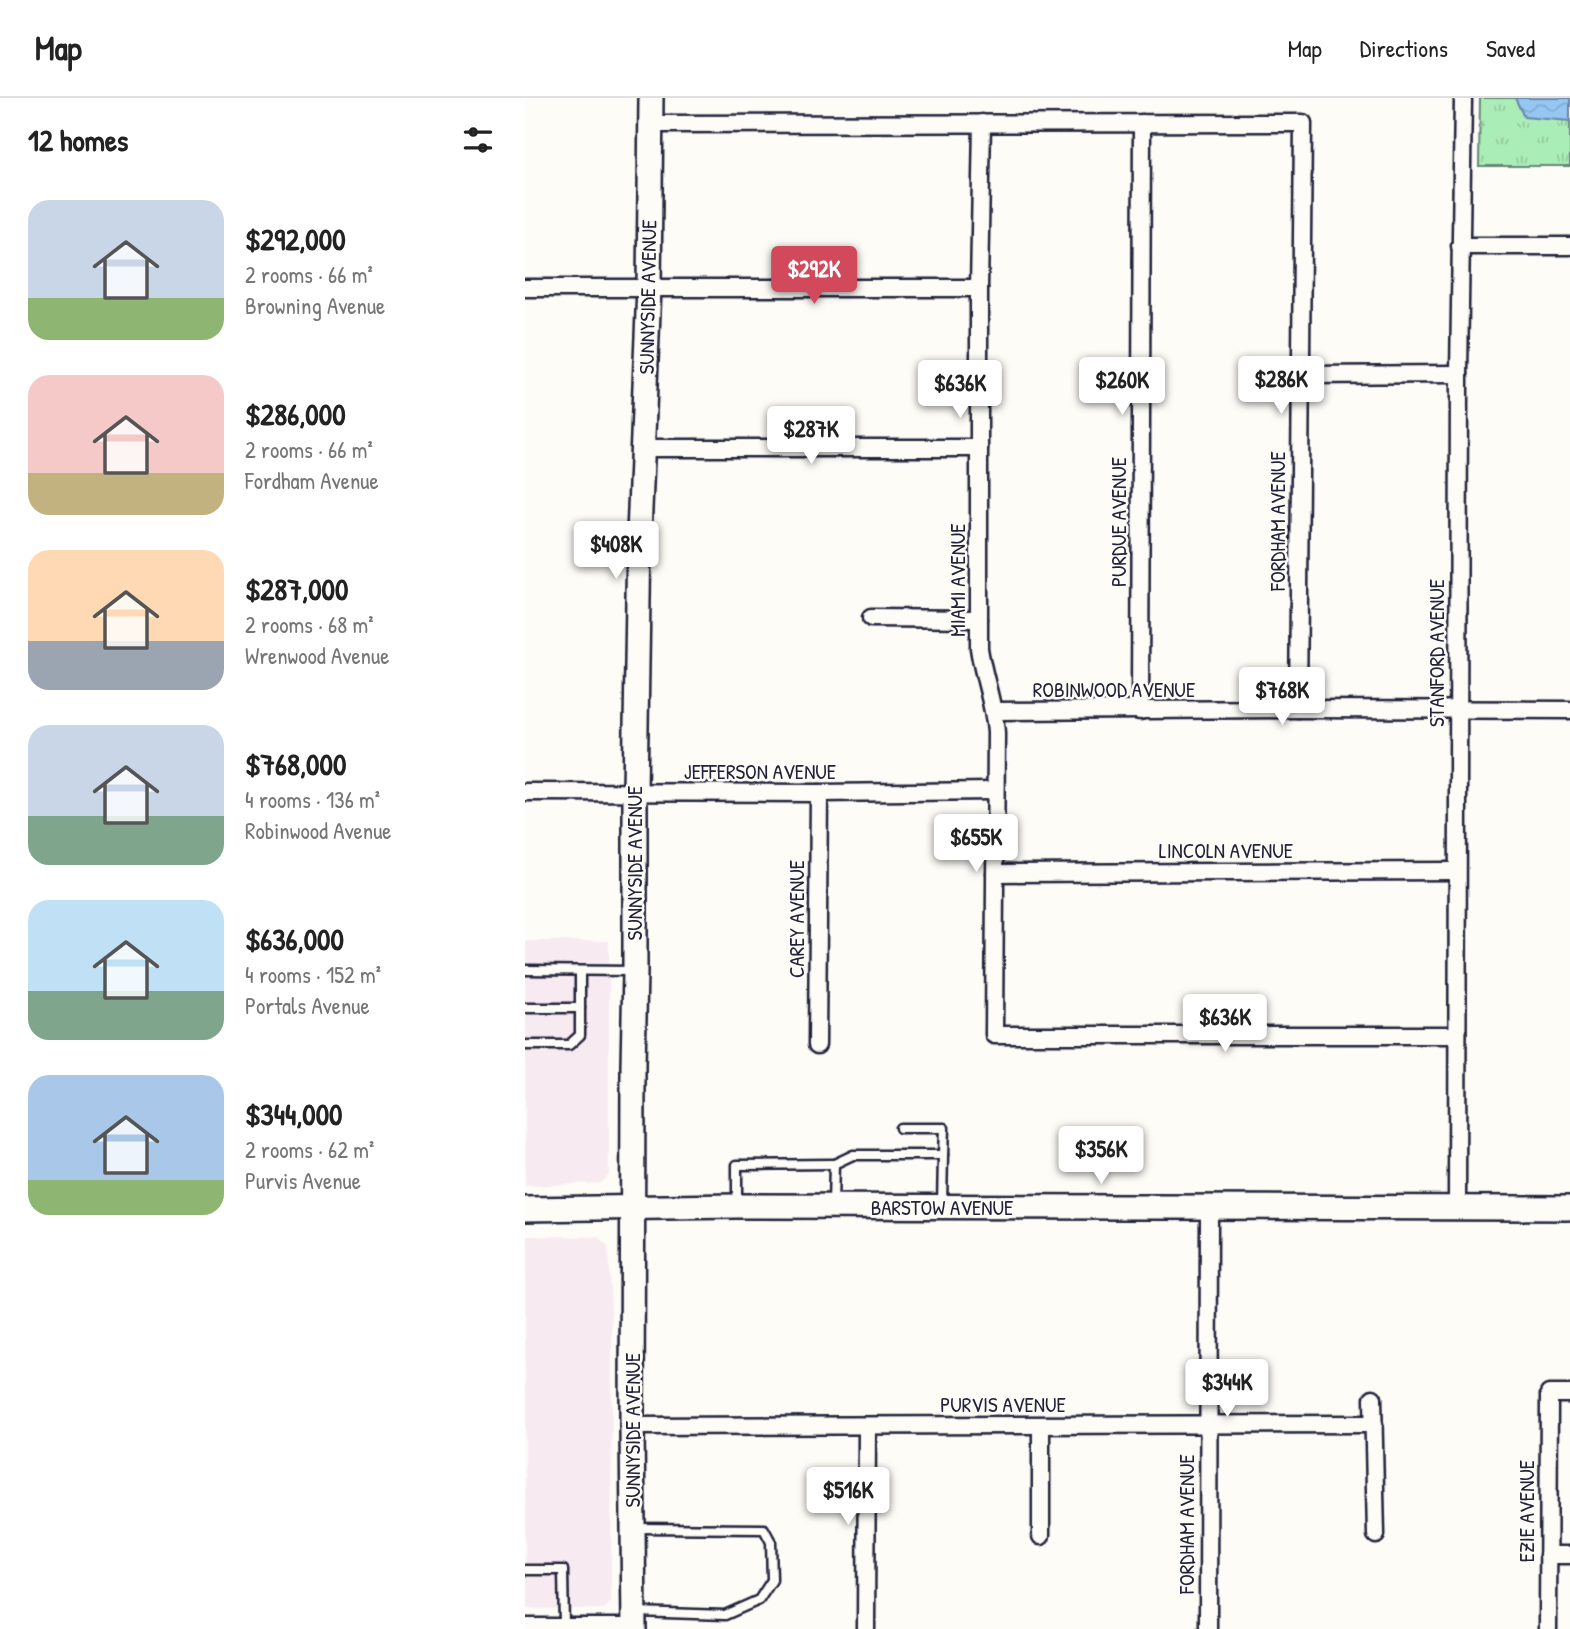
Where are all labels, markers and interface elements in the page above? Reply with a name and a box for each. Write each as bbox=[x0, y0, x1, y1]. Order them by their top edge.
text: Map bbox=[35, 26, 82, 70]
text: Map bbox=[1288, 32, 1322, 64]
text: Directions bbox=[1360, 32, 1448, 64]
text: Saved bbox=[1486, 32, 1535, 64]
text: 12 homes bbox=[28, 120, 128, 160]
icon: filters bbox=[459, 121, 497, 159]
text: $292,000 bbox=[245, 219, 346, 259]
street label: SUNNYSIDE AVENUE bbox=[632, 219, 663, 375]
icon: home bbox=[84, 228, 168, 312]
pin: $292K bbox=[765, 246, 863, 306]
text: $292K bbox=[787, 253, 841, 284]
text: 2 rooms · 66 m² bbox=[245, 259, 373, 290]
text: Browning Avenue bbox=[245, 290, 385, 321]
pin: $286K bbox=[1232, 356, 1330, 416]
pin: $260K bbox=[1073, 358, 1171, 417]
pin: $636K bbox=[911, 360, 1009, 420]
text: $286K bbox=[1254, 363, 1308, 394]
text: $260K bbox=[1095, 364, 1149, 395]
text: $636K bbox=[934, 367, 986, 398]
text: $286,000 bbox=[245, 394, 346, 434]
icon: home bbox=[84, 403, 168, 487]
pin: $287K bbox=[762, 406, 860, 466]
text: $287K bbox=[783, 413, 839, 444]
text: 2 rooms · 66 m² bbox=[245, 434, 373, 465]
street label: FORDHAM AVENUE bbox=[1263, 451, 1292, 592]
street label: PURDUE AVENUE bbox=[1104, 457, 1133, 587]
text: Fordham Avenue bbox=[245, 465, 379, 496]
pin: $408K bbox=[567, 522, 665, 581]
street label: MIAMI AVENUE bbox=[943, 523, 972, 637]
text: $408K bbox=[590, 528, 642, 559]
text: $287,000 bbox=[245, 569, 348, 609]
icon: home bbox=[84, 578, 168, 662]
street label: STANFORD AVENUE bbox=[1422, 579, 1451, 727]
text: 2 rooms · 68 m² bbox=[245, 609, 373, 640]
text: Wrenwood Avenue bbox=[245, 640, 389, 671]
pin: $768K bbox=[1233, 668, 1331, 727]
text: $768K bbox=[1255, 674, 1309, 705]
street label: ROBINWOOD AVENUE bbox=[1033, 675, 1195, 704]
text: $768,000 bbox=[245, 744, 346, 784]
icon: home bbox=[84, 753, 168, 837]
street label: JEFFERSON AVENUE bbox=[684, 757, 836, 786]
text: 4 rooms · 136 m² bbox=[245, 784, 380, 815]
street label: SUNNYSIDE AVENUE bbox=[620, 786, 649, 940]
pin: $655K bbox=[927, 814, 1025, 874]
text: Robinwood Avenue bbox=[245, 815, 392, 846]
text: $655K bbox=[950, 821, 1002, 852]
street label: LINCOLN AVENUE bbox=[1159, 836, 1293, 865]
street label: CAREY AVENUE bbox=[782, 860, 811, 978]
text: $636,000 bbox=[245, 919, 344, 959]
icon: home bbox=[84, 928, 168, 1012]
text: 4 rooms · 152 m² bbox=[245, 959, 381, 990]
text: Portals Avenue bbox=[245, 990, 370, 1021]
pin: $636K bbox=[1176, 995, 1274, 1054]
text: $636K bbox=[1199, 1001, 1251, 1032]
text: $344,000 bbox=[245, 1094, 343, 1134]
icon: home bbox=[84, 1103, 168, 1187]
pin: $356K bbox=[1052, 1126, 1150, 1186]
text: $356K bbox=[1075, 1133, 1127, 1164]
text: 2 rooms · 62 m² bbox=[245, 1134, 374, 1165]
text: Purvis Avenue bbox=[245, 1165, 361, 1196]
street label: BARSTOW AVENUE bbox=[871, 1193, 1013, 1222]
street label: SUNNYSIDE AVENUE bbox=[618, 1353, 647, 1507]
pin: $344K bbox=[1178, 1360, 1276, 1419]
text: $344K bbox=[1201, 1366, 1253, 1397]
street label: PURVIS AVENUE bbox=[940, 1390, 1066, 1419]
street label: FORDHAM AVENUE bbox=[1172, 1454, 1201, 1595]
street label: EZIE AVENUE bbox=[1512, 1460, 1541, 1562]
pin: $516K bbox=[799, 1468, 897, 1527]
text: $516K bbox=[823, 1474, 873, 1505]

